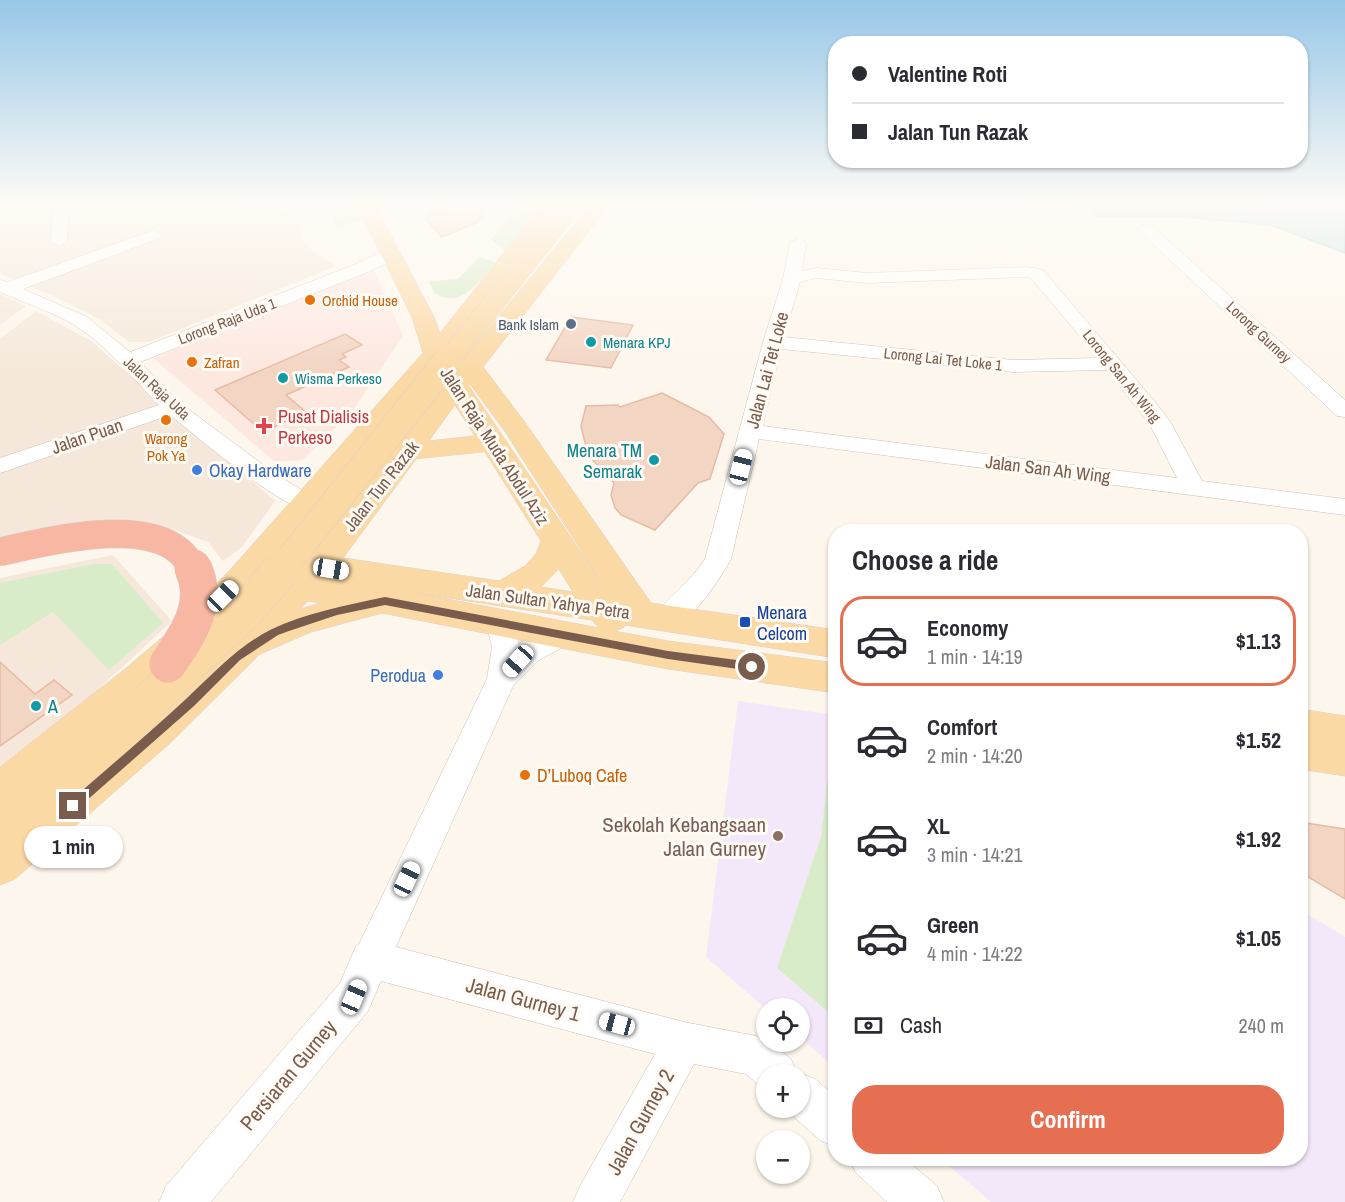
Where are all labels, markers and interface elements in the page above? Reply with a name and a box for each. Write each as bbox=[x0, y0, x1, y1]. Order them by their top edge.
text: Valentine Roti bbox=[888, 59, 1007, 89]
text: Jalan Tun Razak bbox=[888, 117, 1028, 147]
place label: Orchid House bbox=[322, 290, 398, 311]
street label: Lorong Raja Uda 1 bbox=[175, 293, 279, 349]
marker: Orchid House bbox=[303, 293, 317, 307]
street label: Lorong Gurney bbox=[1222, 296, 1297, 368]
street label: Jalan Lai Tet Loke bbox=[739, 309, 795, 431]
place label: Bank Islam bbox=[498, 314, 559, 335]
marker: Bank Islam bbox=[564, 317, 578, 331]
street label: Lorong San Ah Wing bbox=[1078, 325, 1166, 427]
place label: Menara KPJ bbox=[603, 332, 671, 353]
marker: Menara KPJ bbox=[584, 335, 598, 349]
street label: Lorong Lai Tet Loke 1 bbox=[883, 342, 1003, 376]
street label: Jalan Raja Uda bbox=[119, 352, 195, 424]
place label: Zafran bbox=[204, 352, 240, 373]
marker: Zafran bbox=[185, 355, 199, 369]
street label: Jalan Raja Muda Abdul Aziz bbox=[434, 362, 556, 530]
place label: Wisma Perkeso bbox=[295, 368, 382, 389]
marker: Wisma Perkeso bbox=[276, 371, 290, 385]
place label: Pusat Dialisis Perkeso bbox=[278, 404, 369, 450]
street label: Jalan Puan bbox=[48, 412, 126, 460]
marker: Warong Pok Ya bbox=[159, 413, 173, 427]
marker: Pusat Dialisis Perkeso bbox=[255, 417, 273, 435]
place label: Warong Pok Ya bbox=[145, 428, 187, 466]
street label: Jalan Tun Razak bbox=[338, 435, 425, 537]
place label: Menara TM Semarak bbox=[567, 438, 643, 484]
car bbox=[728, 447, 754, 487]
street label: Jalan San Ah Wing bbox=[984, 449, 1113, 489]
marker: Menara TM Semarak bbox=[647, 453, 661, 467]
place label: Okay Hardware bbox=[209, 458, 312, 483]
marker: Okay Hardware bbox=[190, 463, 204, 477]
text: Choose a ride bbox=[852, 542, 998, 578]
car bbox=[312, 557, 350, 581]
car bbox=[204, 577, 242, 615]
street label: Jalan Sultan Yahya Petra bbox=[464, 577, 632, 625]
place label: Menara Celcom bbox=[757, 600, 807, 646]
text: Economy bbox=[927, 613, 1008, 643]
icon: car bbox=[855, 614, 909, 668]
marker: Menara Celcom bbox=[738, 615, 752, 629]
text: $1.13 bbox=[1236, 626, 1281, 656]
car bbox=[499, 642, 537, 680]
text: 1 min · 14:19 bbox=[927, 643, 1023, 670]
route start bbox=[738, 653, 765, 680]
place label: Perodua bbox=[370, 663, 426, 688]
marker: Perodua bbox=[431, 668, 445, 682]
place label: A bbox=[47, 694, 58, 719]
marker: A bbox=[29, 699, 43, 713]
text: Comfort bbox=[927, 712, 997, 742]
icon: car bbox=[855, 713, 909, 767]
text: $1.52 bbox=[1236, 725, 1281, 755]
text: 2 min · 14:20 bbox=[927, 742, 1023, 769]
place label: D’Luboq Cafe bbox=[537, 763, 627, 788]
marker: D’Luboq Cafe bbox=[518, 768, 532, 782]
route end bbox=[59, 792, 86, 819]
place label: Sekolah Kebangsaan Jalan Gurney bbox=[602, 810, 766, 863]
text: XL bbox=[927, 811, 950, 841]
icon: car bbox=[855, 812, 909, 866]
text: $1.92 bbox=[1236, 824, 1281, 854]
callout: 1 min bbox=[23, 827, 122, 869]
marker: Sekolah Kebangsaan Jalan Gurney bbox=[771, 829, 785, 843]
text: 1 min bbox=[52, 833, 95, 860]
text: 3 min · 14:21 bbox=[927, 841, 1023, 868]
car bbox=[391, 859, 423, 899]
text: Green bbox=[927, 910, 979, 940]
icon: car bbox=[855, 911, 909, 965]
text: $1.05 bbox=[1236, 923, 1281, 953]
text: 4 min · 14:22 bbox=[927, 940, 1023, 967]
street label: Jalan Gurney 1 bbox=[463, 970, 584, 1028]
car bbox=[339, 977, 369, 1017]
map controls bbox=[756, 998, 810, 1184]
button: locate bbox=[756, 998, 810, 1052]
icon: cash bbox=[852, 1009, 885, 1042]
text: Cash bbox=[900, 1010, 942, 1040]
car bbox=[597, 1011, 637, 1037]
text: 240 m bbox=[1238, 1012, 1284, 1039]
street label: Persiaran Gurney bbox=[233, 1013, 343, 1136]
street label: Jalan Gurney 2 bbox=[599, 1064, 681, 1180]
button: + bbox=[756, 1064, 810, 1118]
button: Confirm bbox=[852, 1085, 1284, 1154]
button: − bbox=[756, 1130, 810, 1184]

